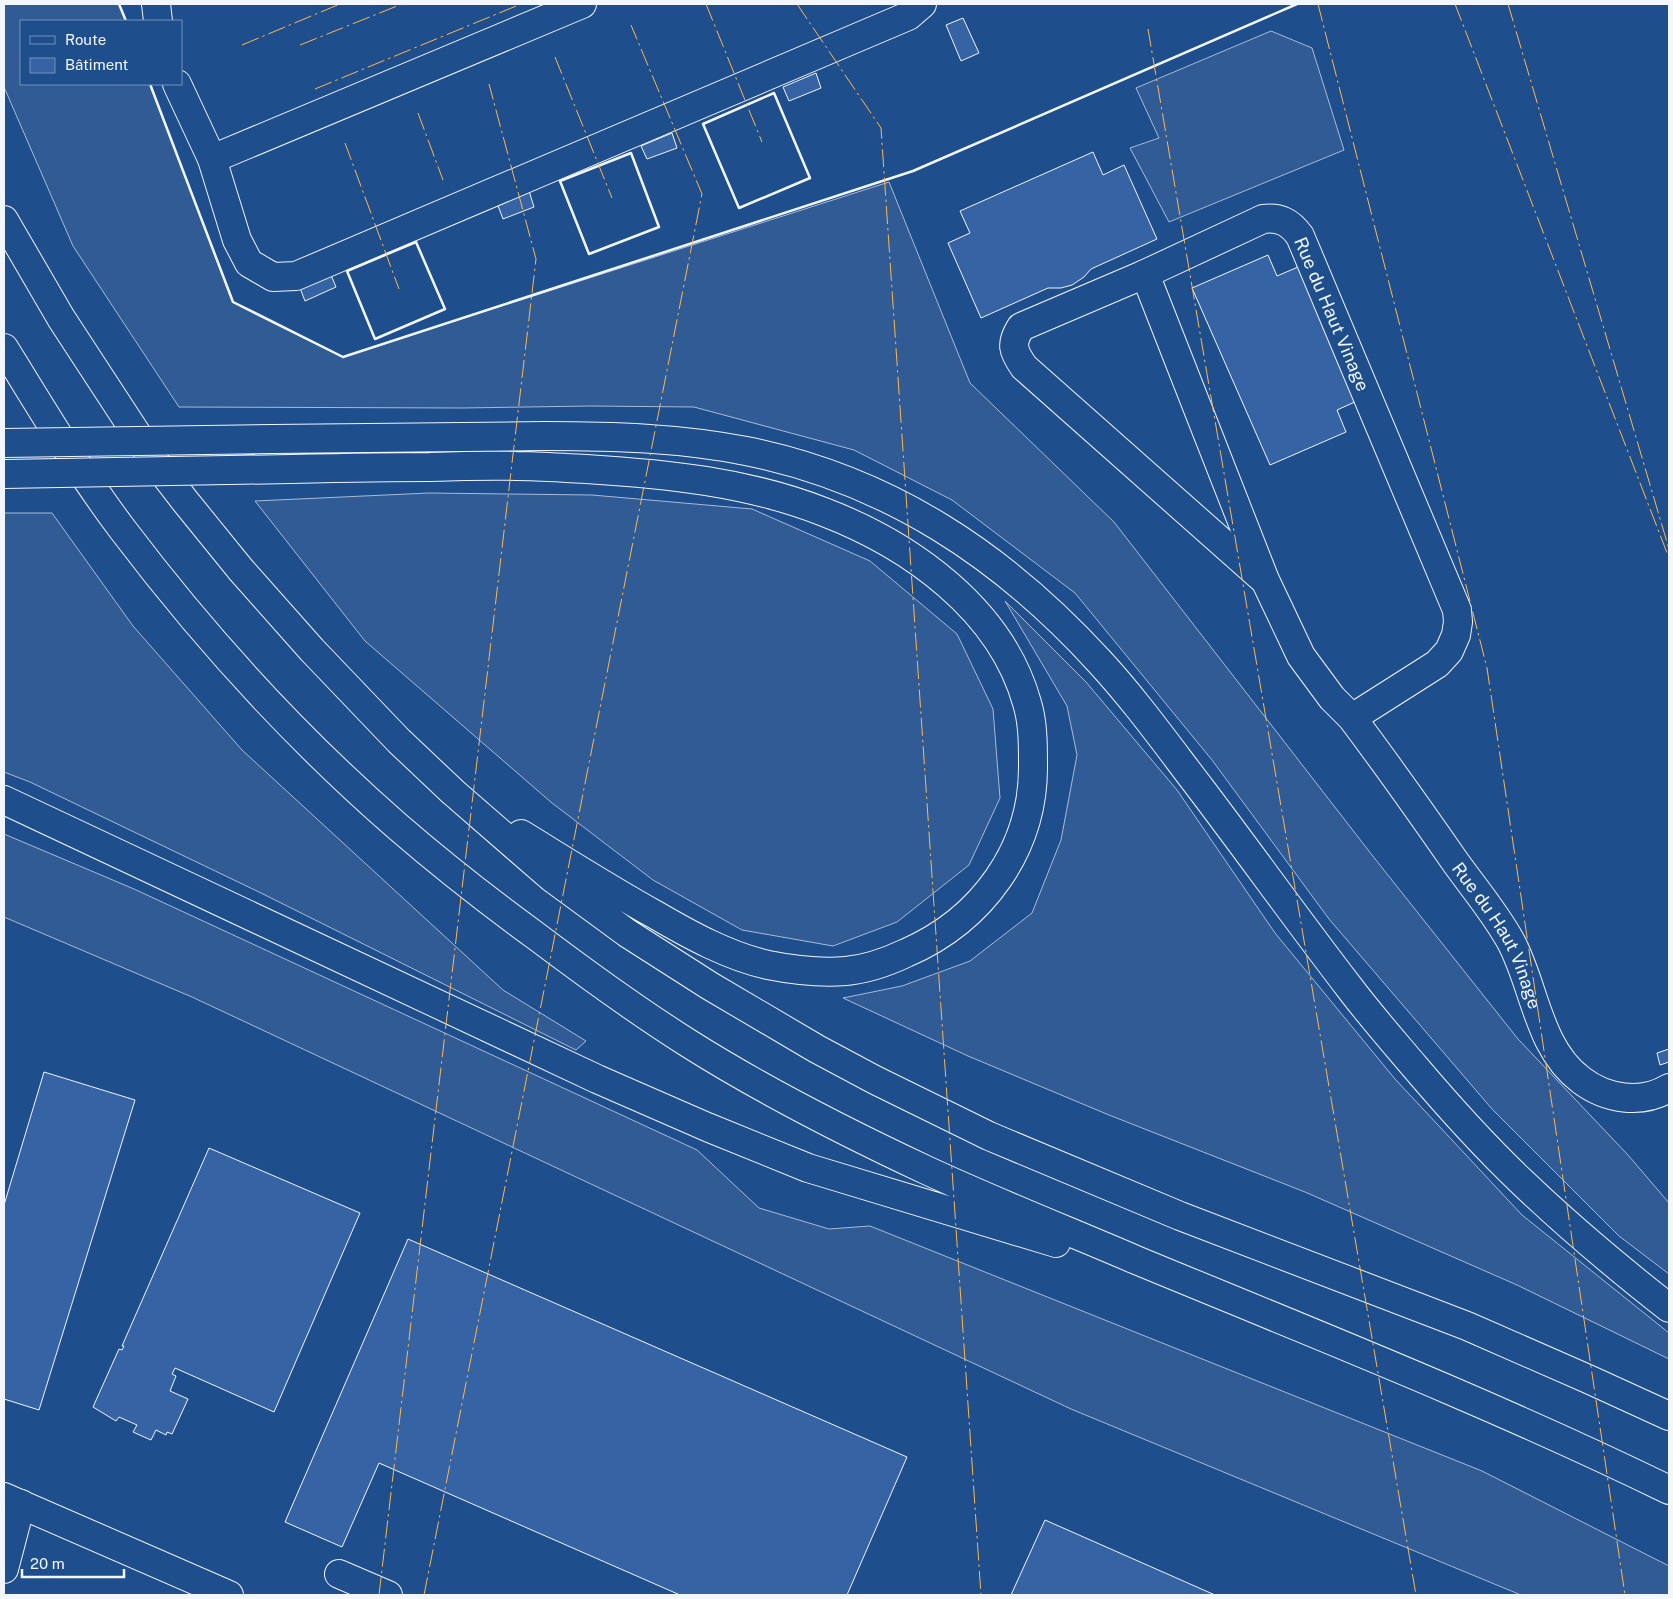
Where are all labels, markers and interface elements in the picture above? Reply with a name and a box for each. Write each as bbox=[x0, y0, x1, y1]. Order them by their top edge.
legend bbox=[20, 20, 182, 85]
text: Route bbox=[65, 31, 106, 48]
text: Bâtiment bbox=[65, 56, 128, 73]
street label: Rue du Haut Vinage bbox=[1290, 234, 1374, 394]
street label: Rue du Haut Vinage bbox=[1448, 858, 1546, 1011]
scale bar bbox=[22, 1546, 125, 1578]
text: 20 m bbox=[30, 1555, 65, 1572]

